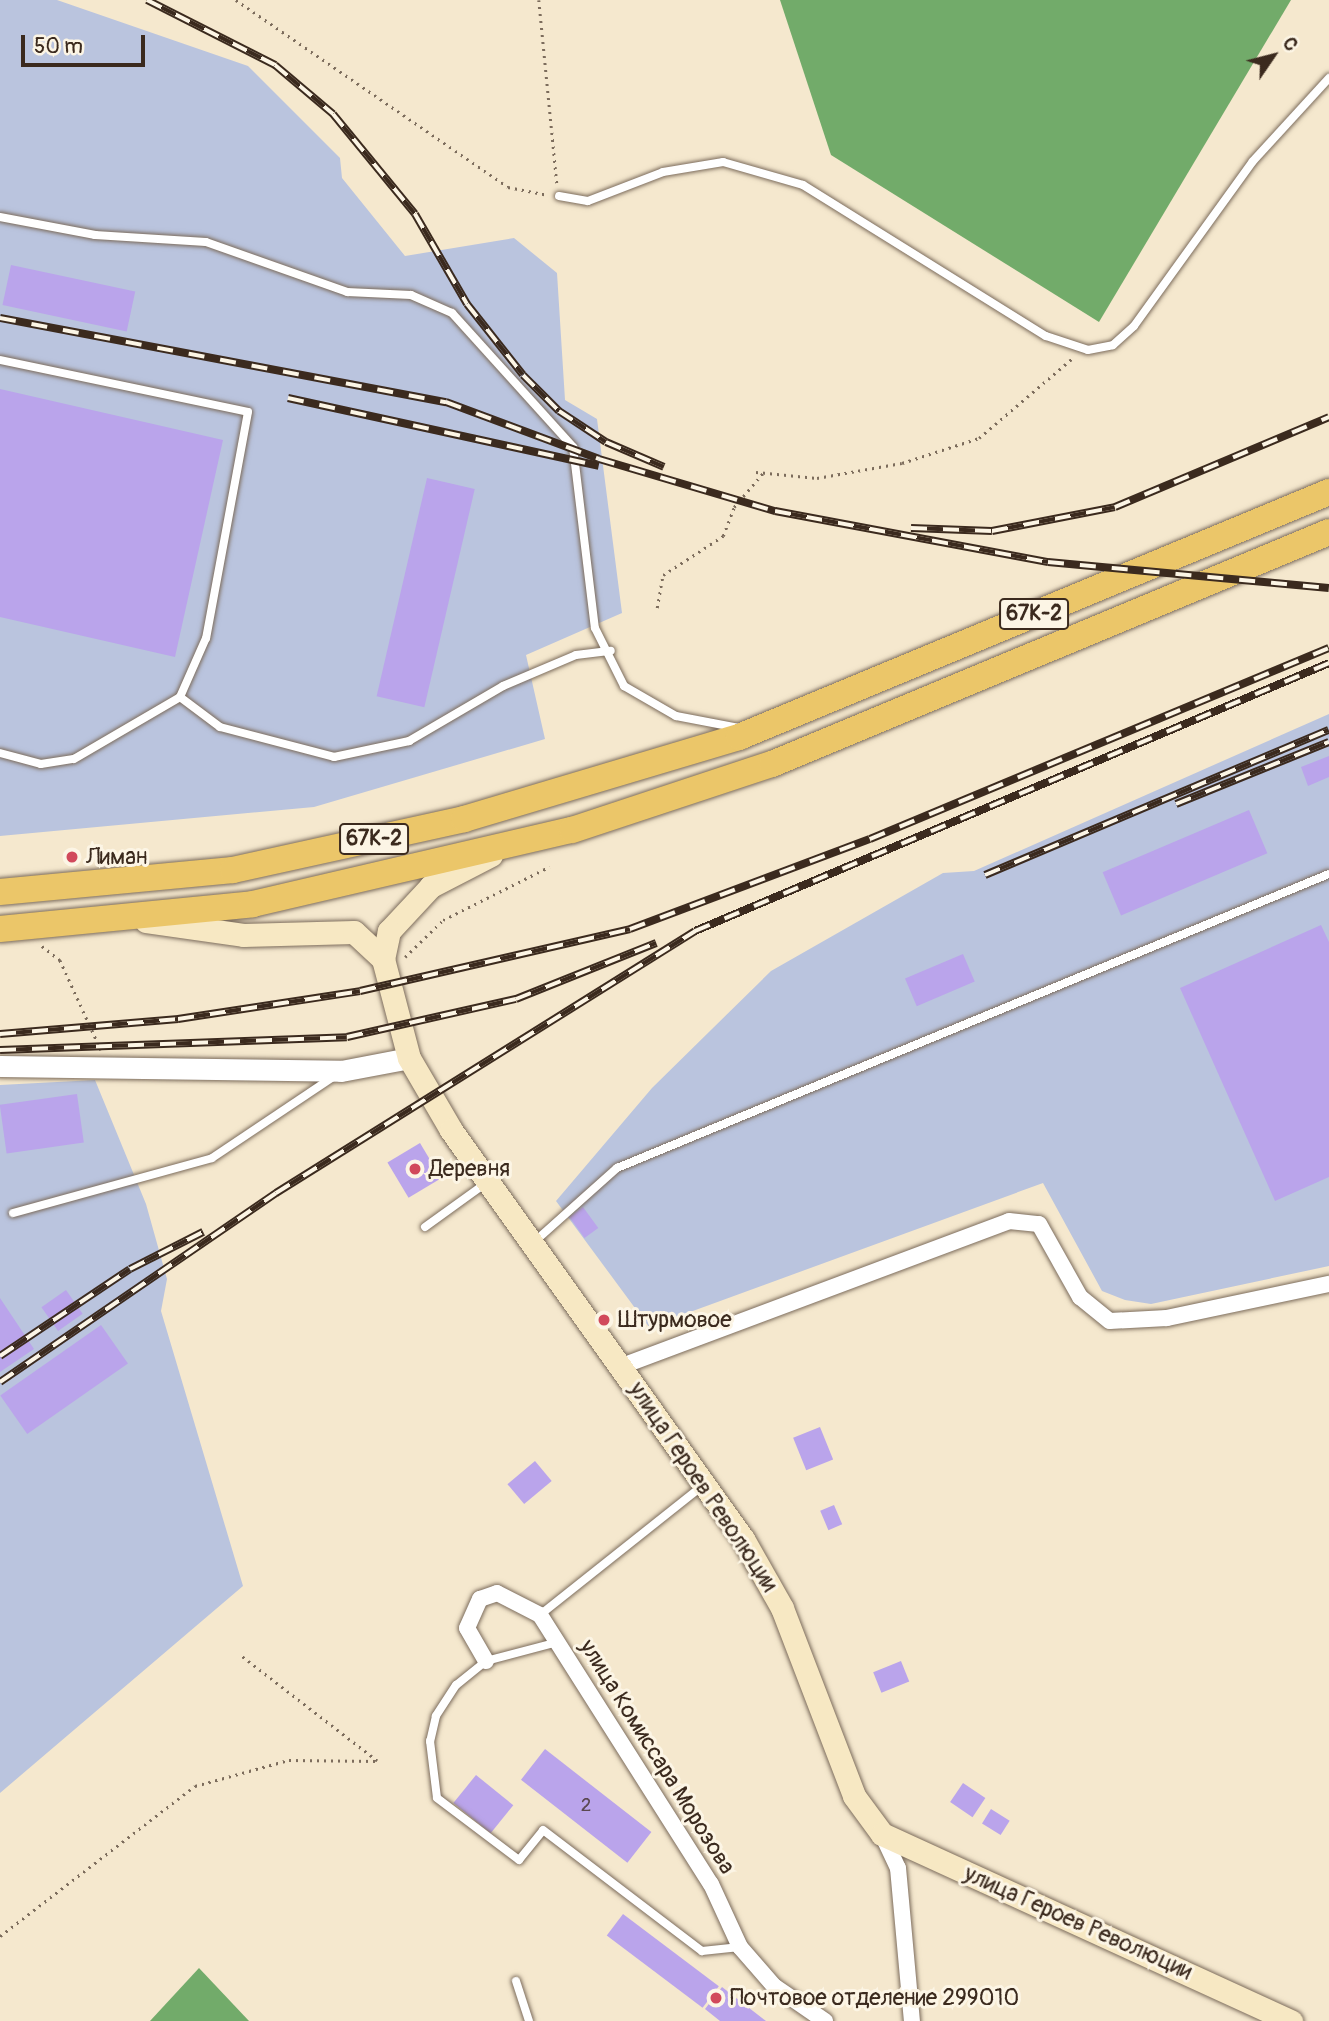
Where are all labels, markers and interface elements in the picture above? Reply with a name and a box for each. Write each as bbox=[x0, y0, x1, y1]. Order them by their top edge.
scale bar bbox=[24, 21, 149, 65]
north arrow bbox=[1238, 21, 1308, 91]
text: С bbox=[1277, 32, 1303, 56]
text: 50 m bbox=[34, 33, 83, 60]
road number: 67К-2 bbox=[999, 596, 1069, 632]
road number: 67К-2 bbox=[339, 822, 409, 856]
place label: Лиман bbox=[86, 843, 147, 871]
marker: Лиман bbox=[64, 849, 80, 865]
place label: Деревня bbox=[429, 1155, 510, 1183]
marker: Деревня bbox=[407, 1161, 423, 1177]
place label: Штурмовое bbox=[618, 1306, 732, 1334]
marker: Штурмовое bbox=[596, 1312, 612, 1328]
street label: улица Героев Революции bbox=[623, 1377, 783, 1597]
street label: улица Комиссара Морозова bbox=[573, 1635, 741, 1879]
house number: 2 bbox=[581, 1795, 591, 1817]
street label: улица Героев Революции bbox=[960, 1860, 1196, 1986]
place label: Почтовое отделение 299010 bbox=[730, 1984, 1019, 2012]
marker: Почтовое отделение 299010 bbox=[708, 1990, 724, 2006]

